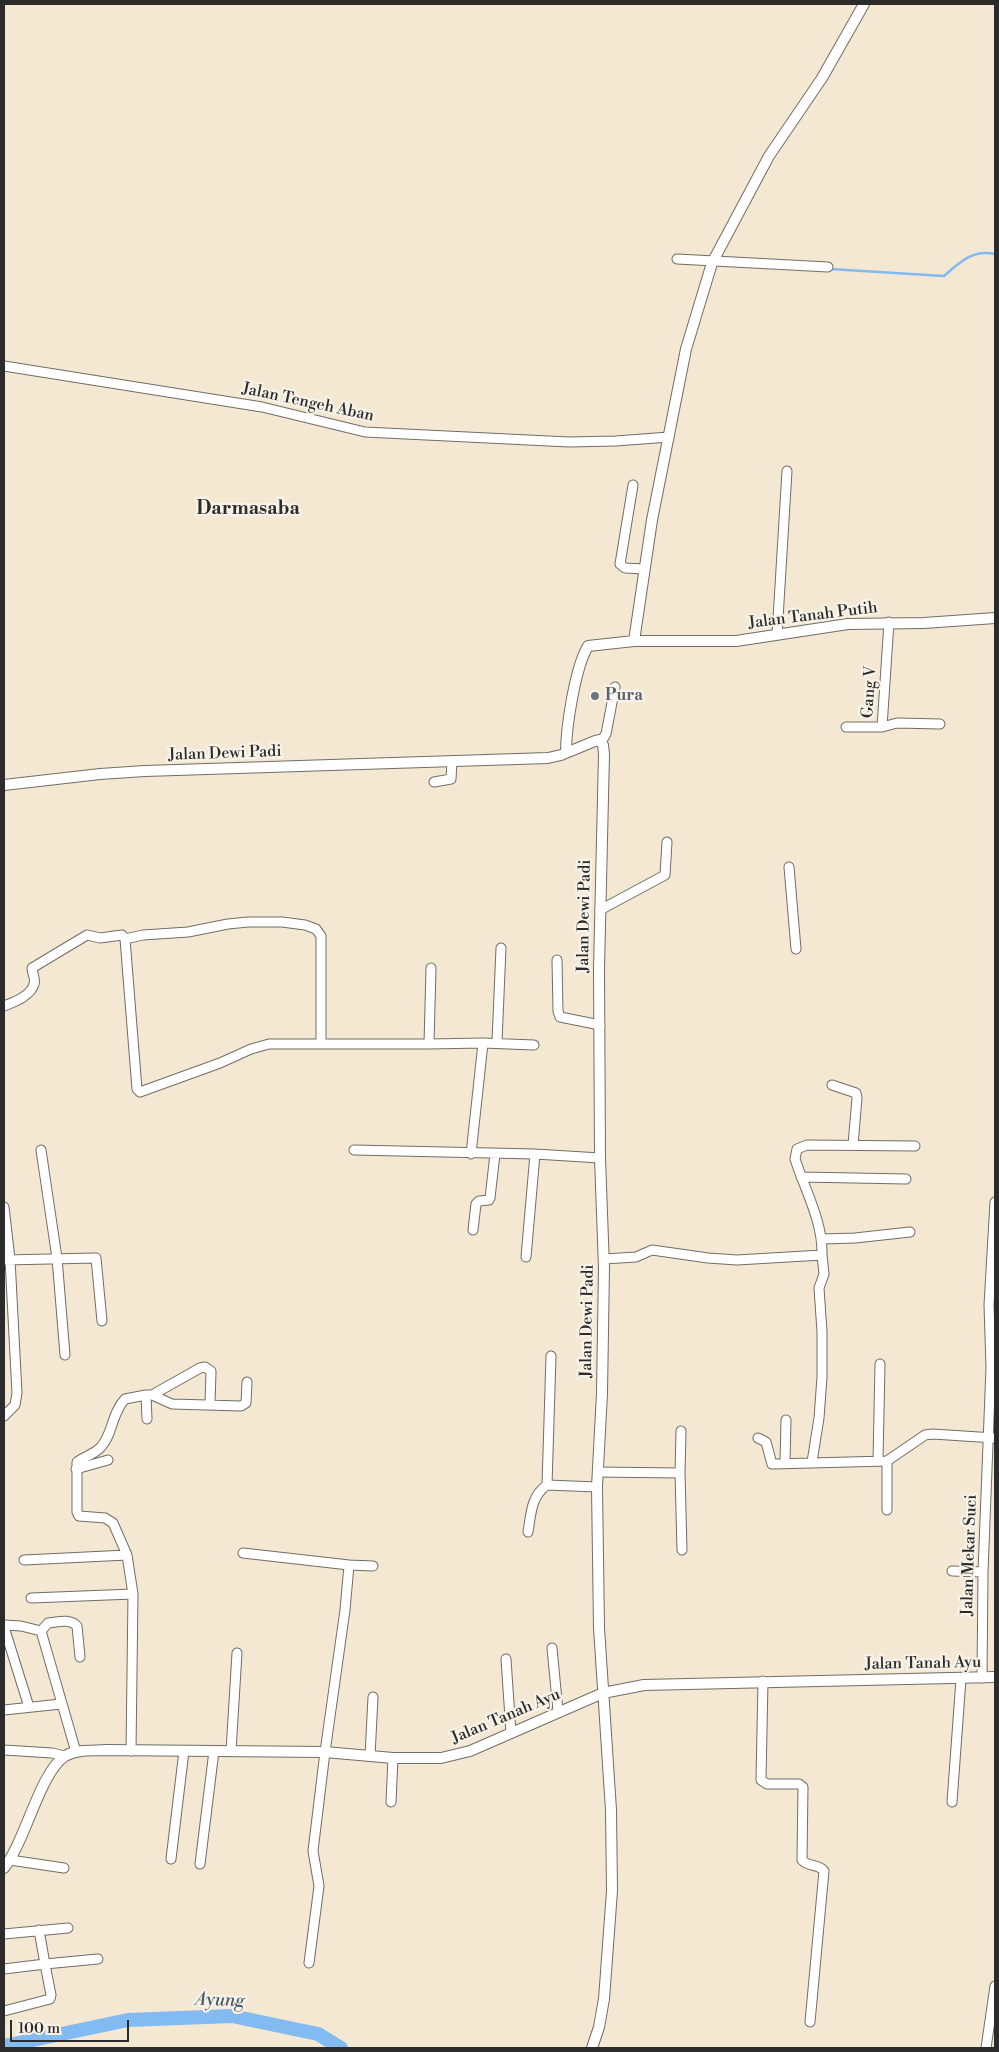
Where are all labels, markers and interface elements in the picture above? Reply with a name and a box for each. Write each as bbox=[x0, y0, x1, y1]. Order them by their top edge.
street label: Jalan Tengeh Aban bbox=[240, 380, 376, 426]
district label: Darmasaba bbox=[196, 498, 300, 520]
street label: Jalan Tanah Putih bbox=[747, 599, 879, 633]
street label: Gang V bbox=[859, 665, 881, 719]
place label: Pura bbox=[605, 686, 643, 706]
marker: Pura bbox=[589, 690, 601, 702]
street label: Jalan Dewi Padi bbox=[168, 742, 282, 766]
street label: Jalan Dewi Padi bbox=[574, 859, 596, 973]
street label: Jalan Dewi Padi bbox=[577, 1264, 599, 1378]
street label: Jalan Mekar Suci bbox=[958, 1494, 982, 1616]
street label: Jalan Tanah Ayu bbox=[865, 1653, 981, 1675]
street label: Jalan Tanah Ayu bbox=[449, 1685, 563, 1749]
water label: Ayung bbox=[195, 1989, 245, 2013]
scale bar bbox=[12, 2010, 131, 2042]
text: 100 m bbox=[18, 2019, 60, 2038]

